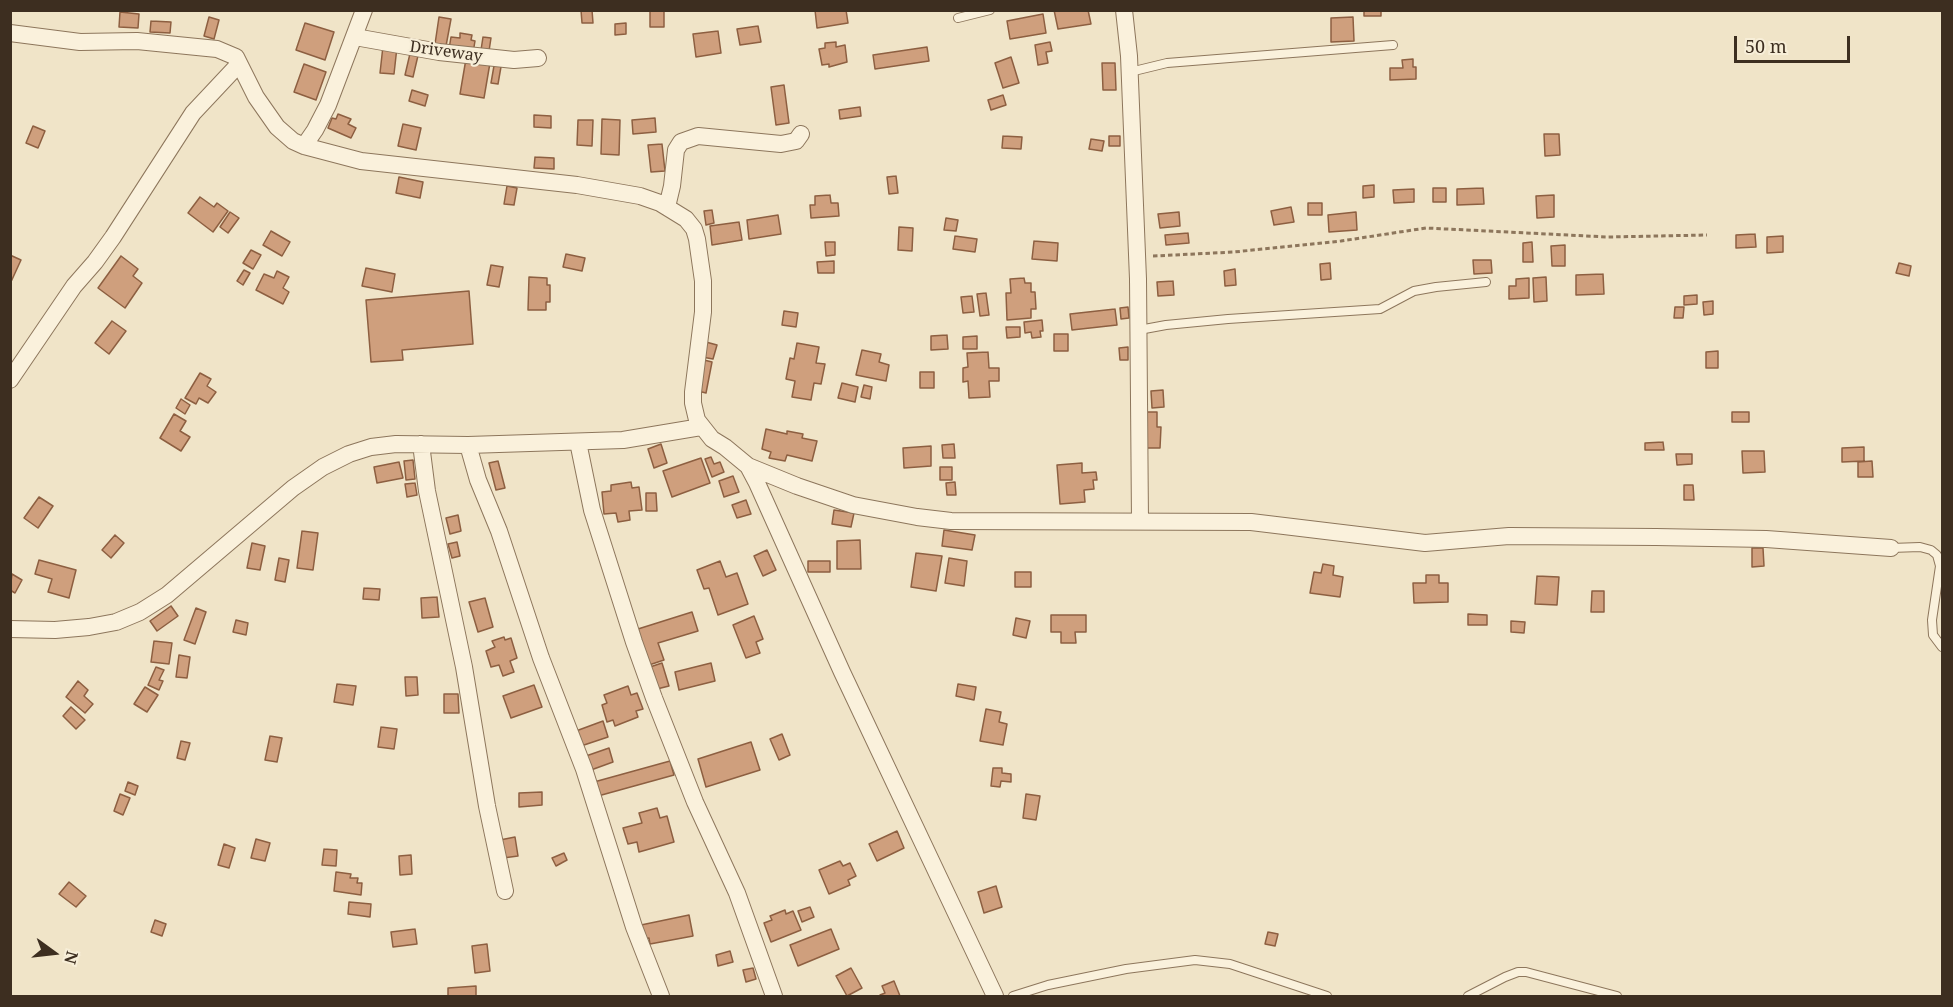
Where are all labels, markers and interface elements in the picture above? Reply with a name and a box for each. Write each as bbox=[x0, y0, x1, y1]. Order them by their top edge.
scale bar bbox=[1737, 24, 1852, 62]
text: 50 m bbox=[1745, 34, 1787, 58]
street label: Driveway bbox=[408, 37, 484, 67]
north arrow bbox=[24, 923, 84, 983]
text: N bbox=[59, 949, 84, 967]

